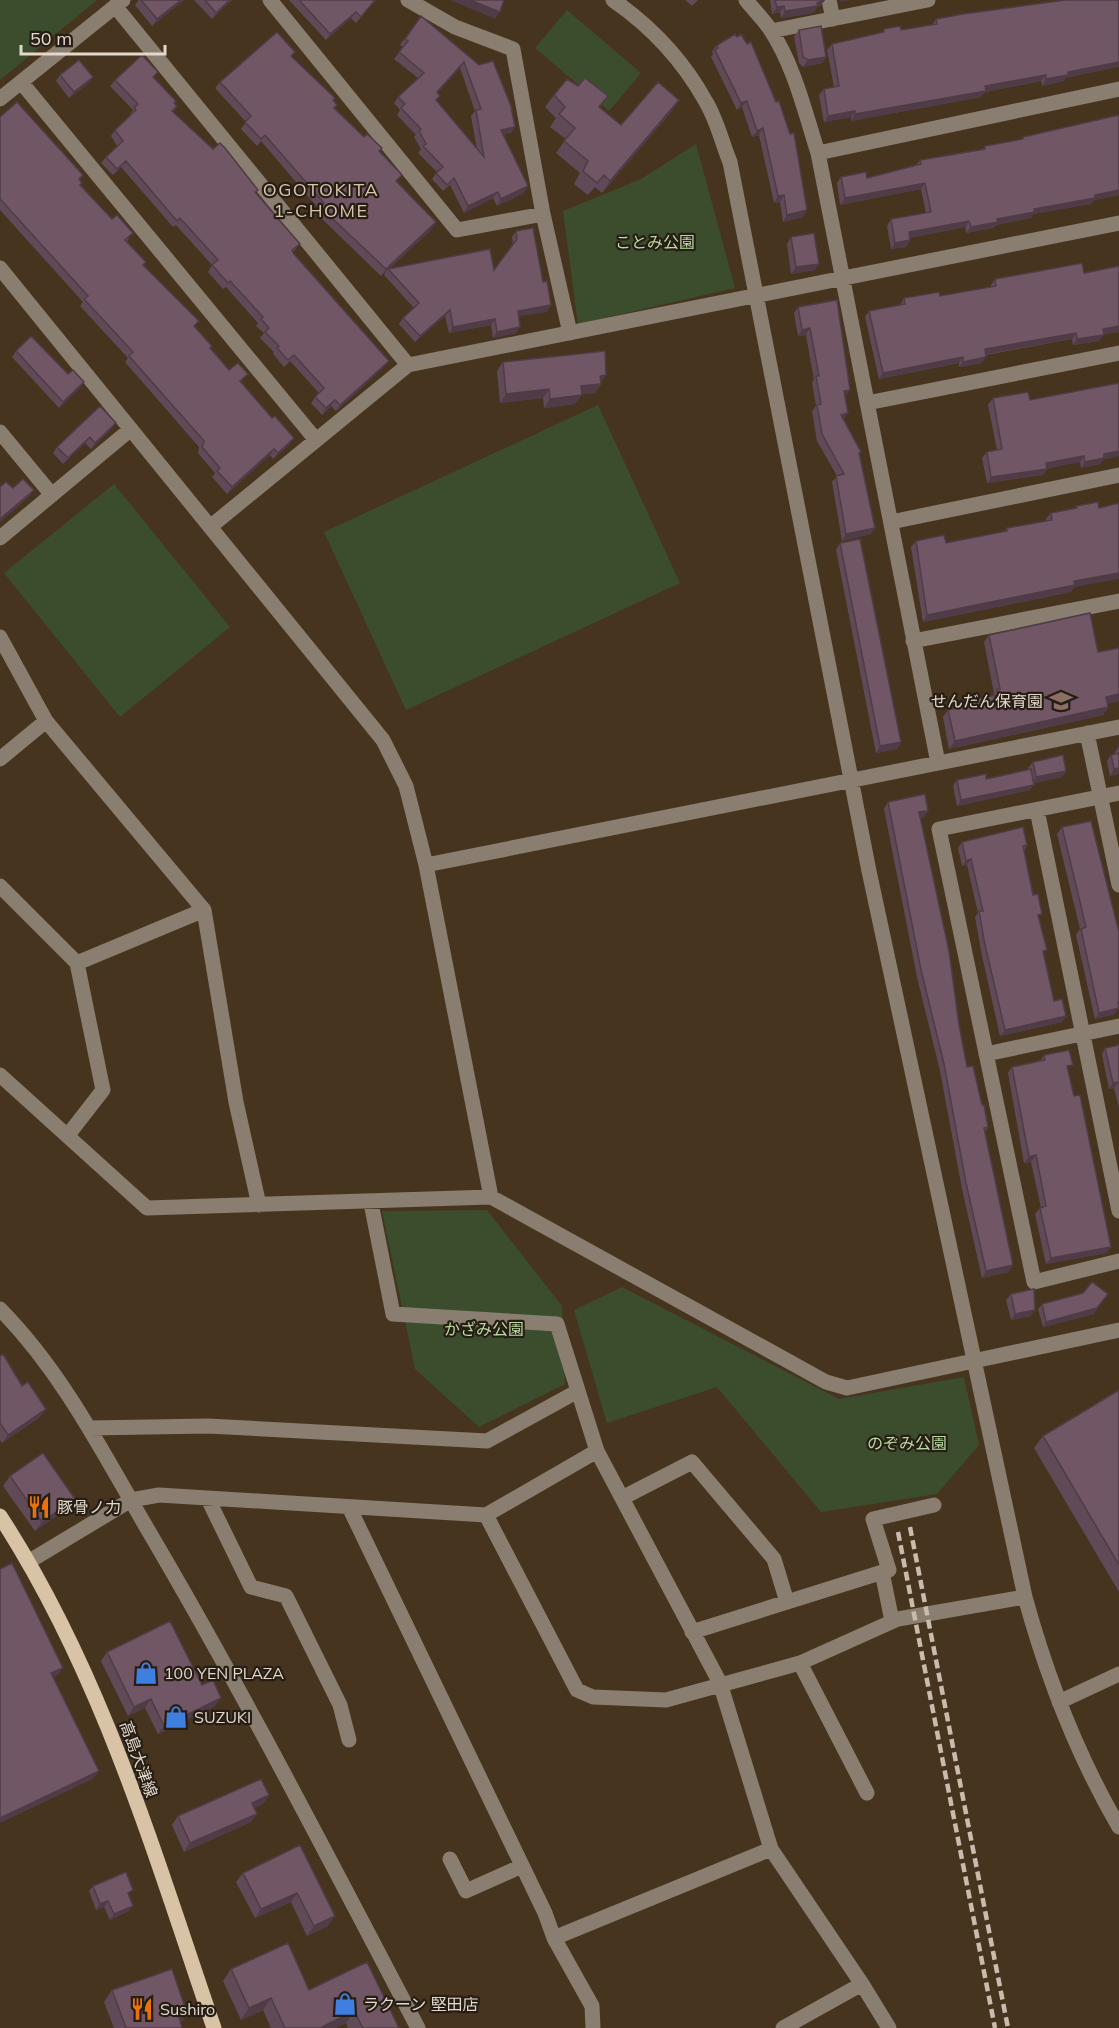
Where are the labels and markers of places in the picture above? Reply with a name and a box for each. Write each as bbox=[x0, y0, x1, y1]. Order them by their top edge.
school or university icon: せんだん保育園 bbox=[1048, 688, 1074, 714]
place label: せんだん保育園 bbox=[931, 691, 1043, 711]
restaurant icon: 豚骨ノ力 bbox=[26, 1494, 52, 1520]
place label: 豚骨ノ力 bbox=[57, 1497, 121, 1517]
shop icon: 100 YEN PLAZA bbox=[133, 1660, 159, 1686]
place label: 100 YEN PLAZA bbox=[164, 1663, 284, 1683]
shop icon: SUZUKI bbox=[163, 1704, 189, 1730]
place label: SUZUKI bbox=[194, 1707, 251, 1727]
shop icon: ラクーン 堅田店 bbox=[332, 1991, 358, 2017]
place label: ラクーン 堅田店 bbox=[363, 1994, 478, 2014]
restaurant icon: Sushiro bbox=[129, 1996, 155, 2022]
place label: Sushiro bbox=[160, 1999, 215, 2019]

